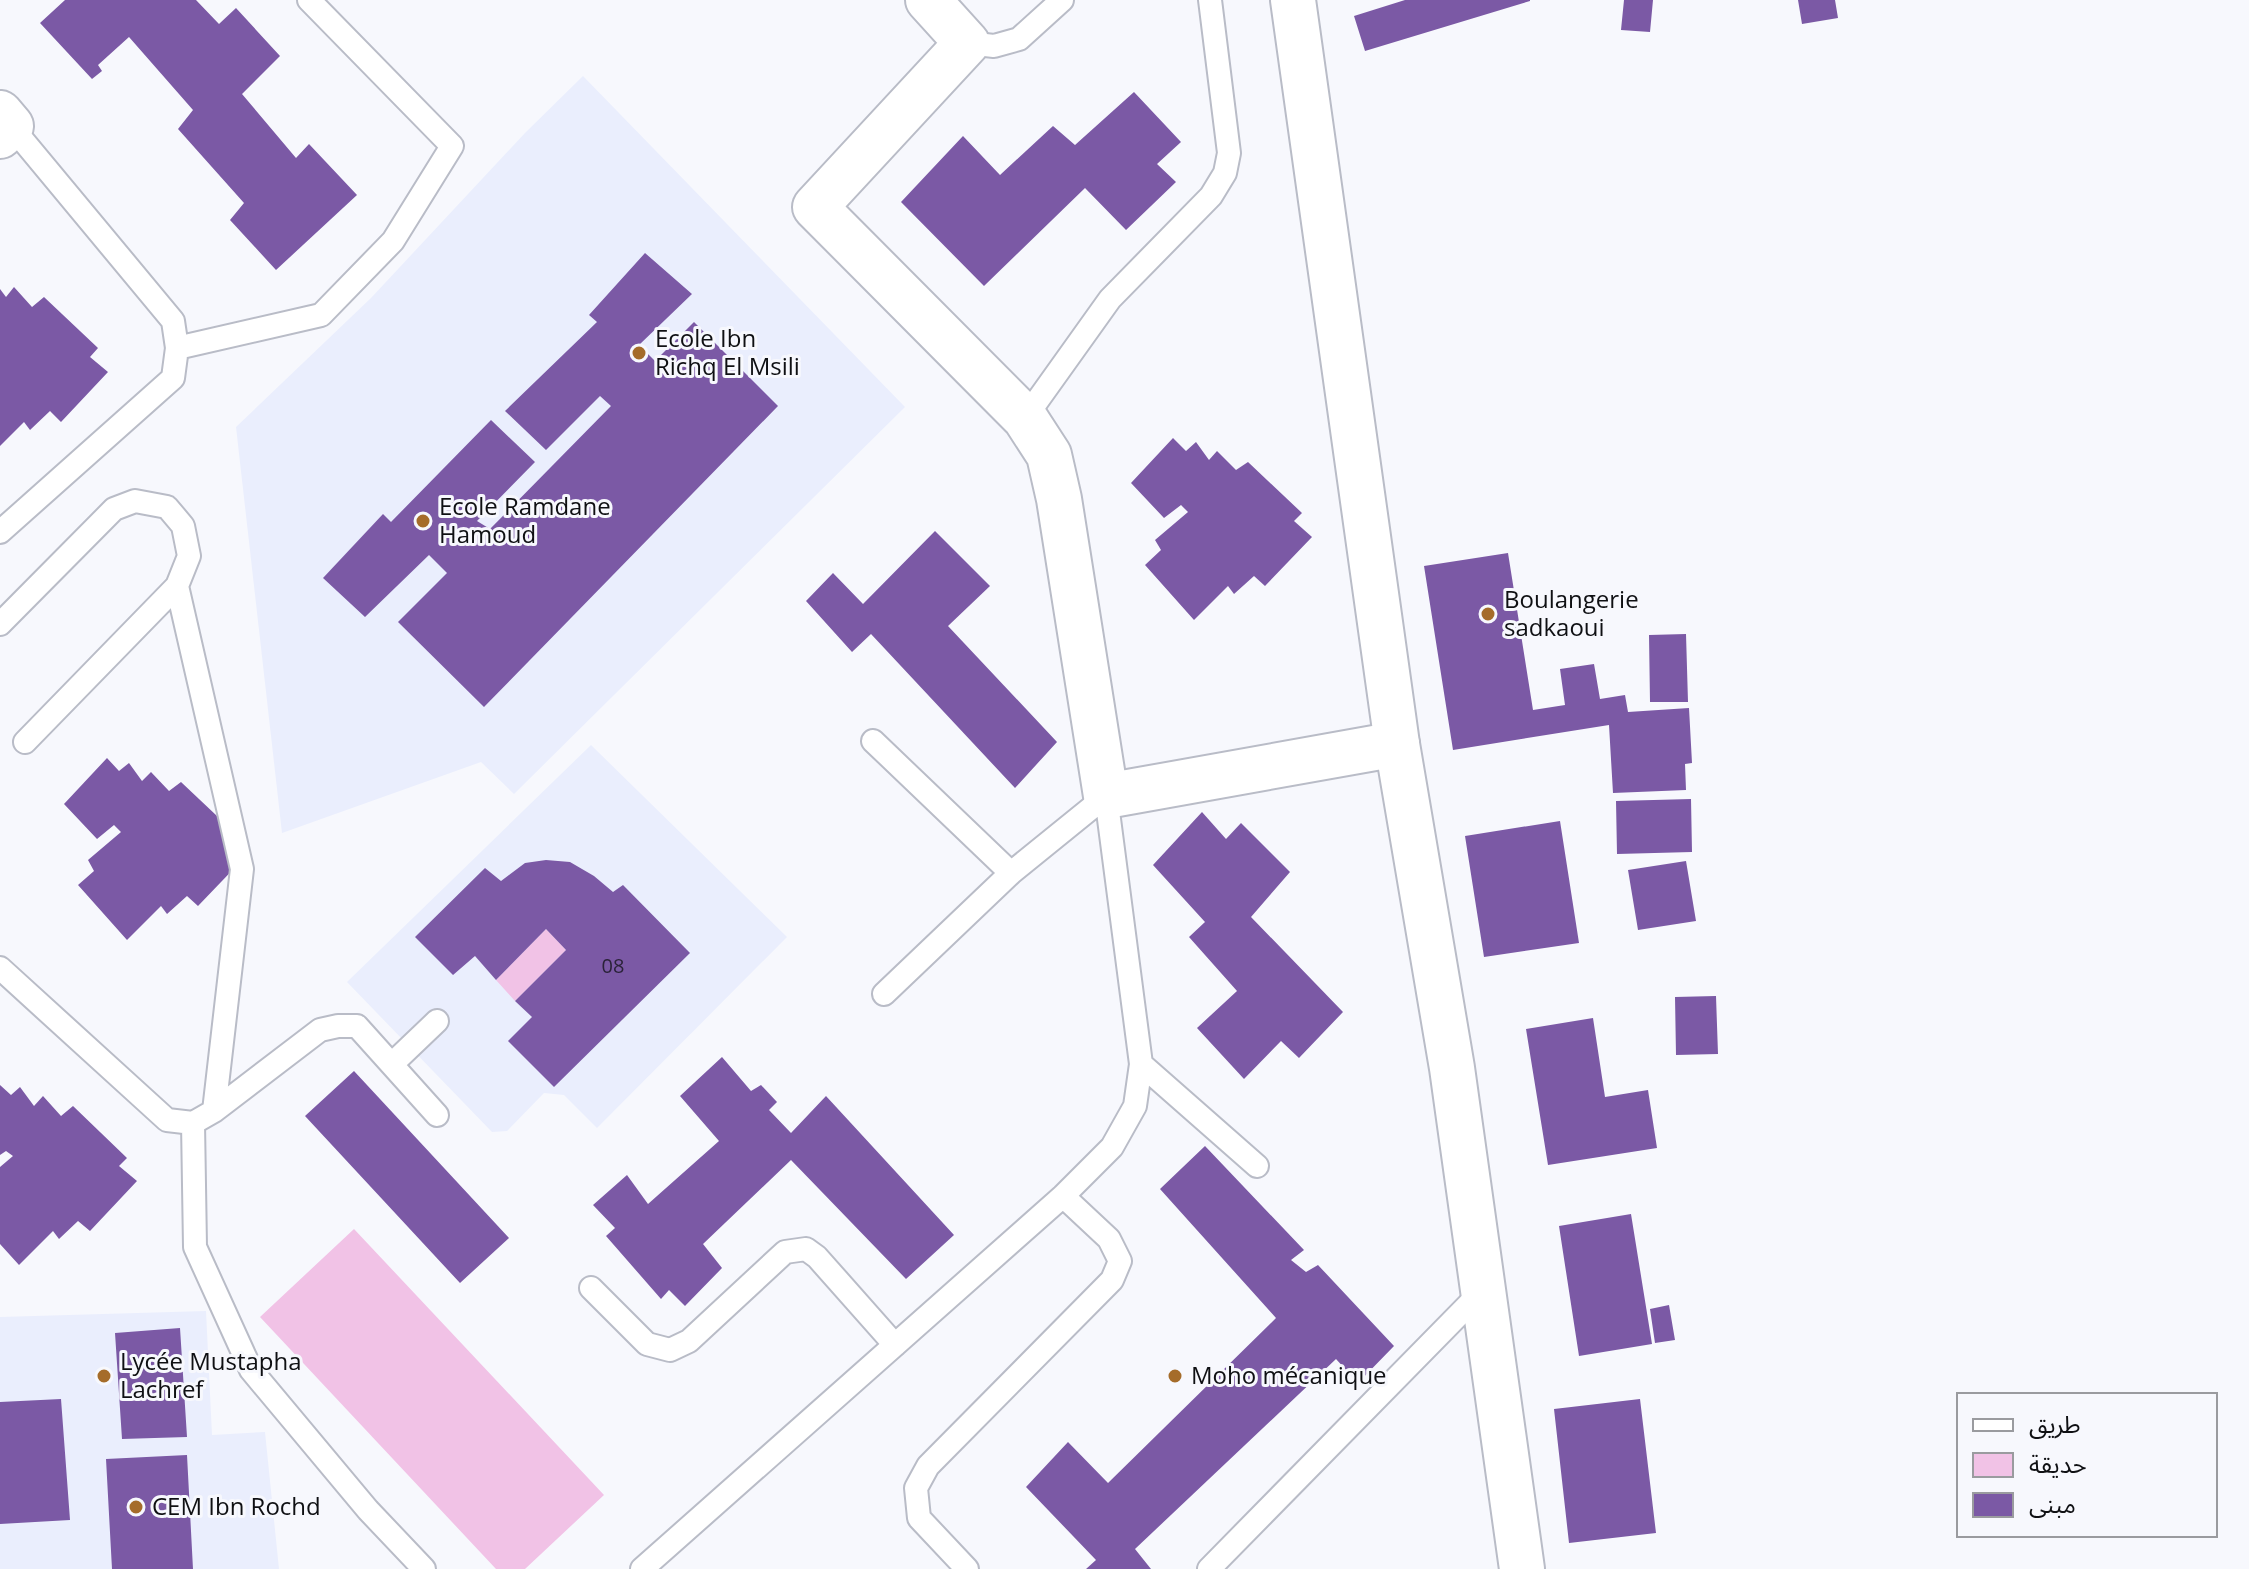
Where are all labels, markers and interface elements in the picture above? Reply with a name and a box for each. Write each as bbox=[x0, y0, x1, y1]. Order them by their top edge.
place label: Ecole Ibn Richq El Msili bbox=[655, 321, 800, 382]
marker: Ecole Ibn Richq El Msili bbox=[630, 344, 648, 362]
place label: Ecole Ramdane Hamoud bbox=[439, 489, 611, 550]
marker: Ecole Ramdane Hamoud bbox=[414, 512, 432, 530]
place label: Boulangerie sadkaoui bbox=[1504, 582, 1639, 643]
marker: Boulangerie sadkaoui bbox=[1479, 605, 1497, 623]
house number: 08 bbox=[602, 952, 624, 979]
place label: Lycée Mustapha Lachref bbox=[120, 1344, 302, 1405]
place label: Moho mécanique bbox=[1191, 1358, 1387, 1391]
marker: Lycée Mustapha Lachref bbox=[95, 1367, 113, 1385]
marker: Moho mécanique bbox=[1166, 1367, 1184, 1385]
legend bbox=[1957, 1393, 2217, 1537]
text: طريق bbox=[2029, 1407, 2081, 1440]
text: حديقة bbox=[2029, 1447, 2087, 1480]
text: مبنى bbox=[2029, 1487, 2076, 1520]
place label: CEM Ibn Rochd bbox=[152, 1489, 321, 1522]
marker: CEM Ibn Rochd bbox=[127, 1498, 145, 1516]

